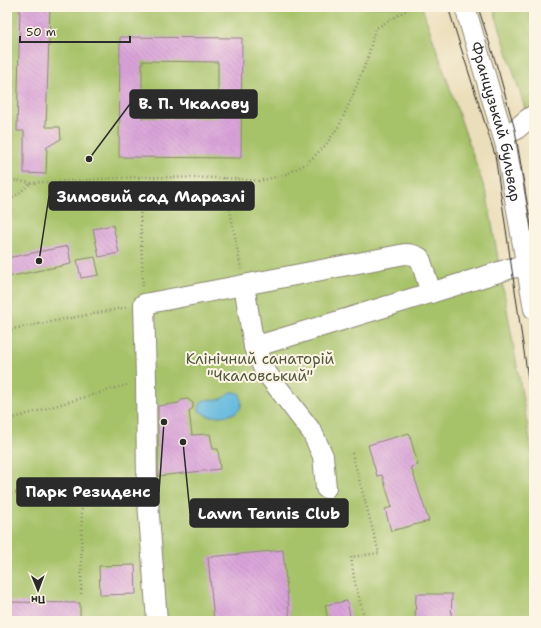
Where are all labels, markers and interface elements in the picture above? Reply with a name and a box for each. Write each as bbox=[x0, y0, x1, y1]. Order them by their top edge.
scale bar bbox=[20, 18, 130, 44]
text: 50 m bbox=[26, 24, 56, 40]
street label: Французький бульвар bbox=[466, 39, 525, 203]
callout: В. П. Чкалову bbox=[130, 90, 257, 118]
text: В. П. Чкалову bbox=[138, 93, 250, 114]
callout: Зимовий сад Маразлі bbox=[49, 182, 254, 210]
text: Зимовий сад Маразлі bbox=[57, 186, 245, 207]
park label: Клінічний санаторій "Чкаловський" bbox=[186, 349, 334, 386]
callout: Парк Резиденс bbox=[17, 478, 159, 506]
text: Парк Резиденс bbox=[25, 481, 151, 502]
callout: Lawn Tennis Club bbox=[190, 499, 348, 527]
text: Lawn Tennis Club bbox=[198, 503, 340, 524]
north arrow bbox=[18, 570, 58, 610]
text: Пн bbox=[31, 592, 46, 607]

